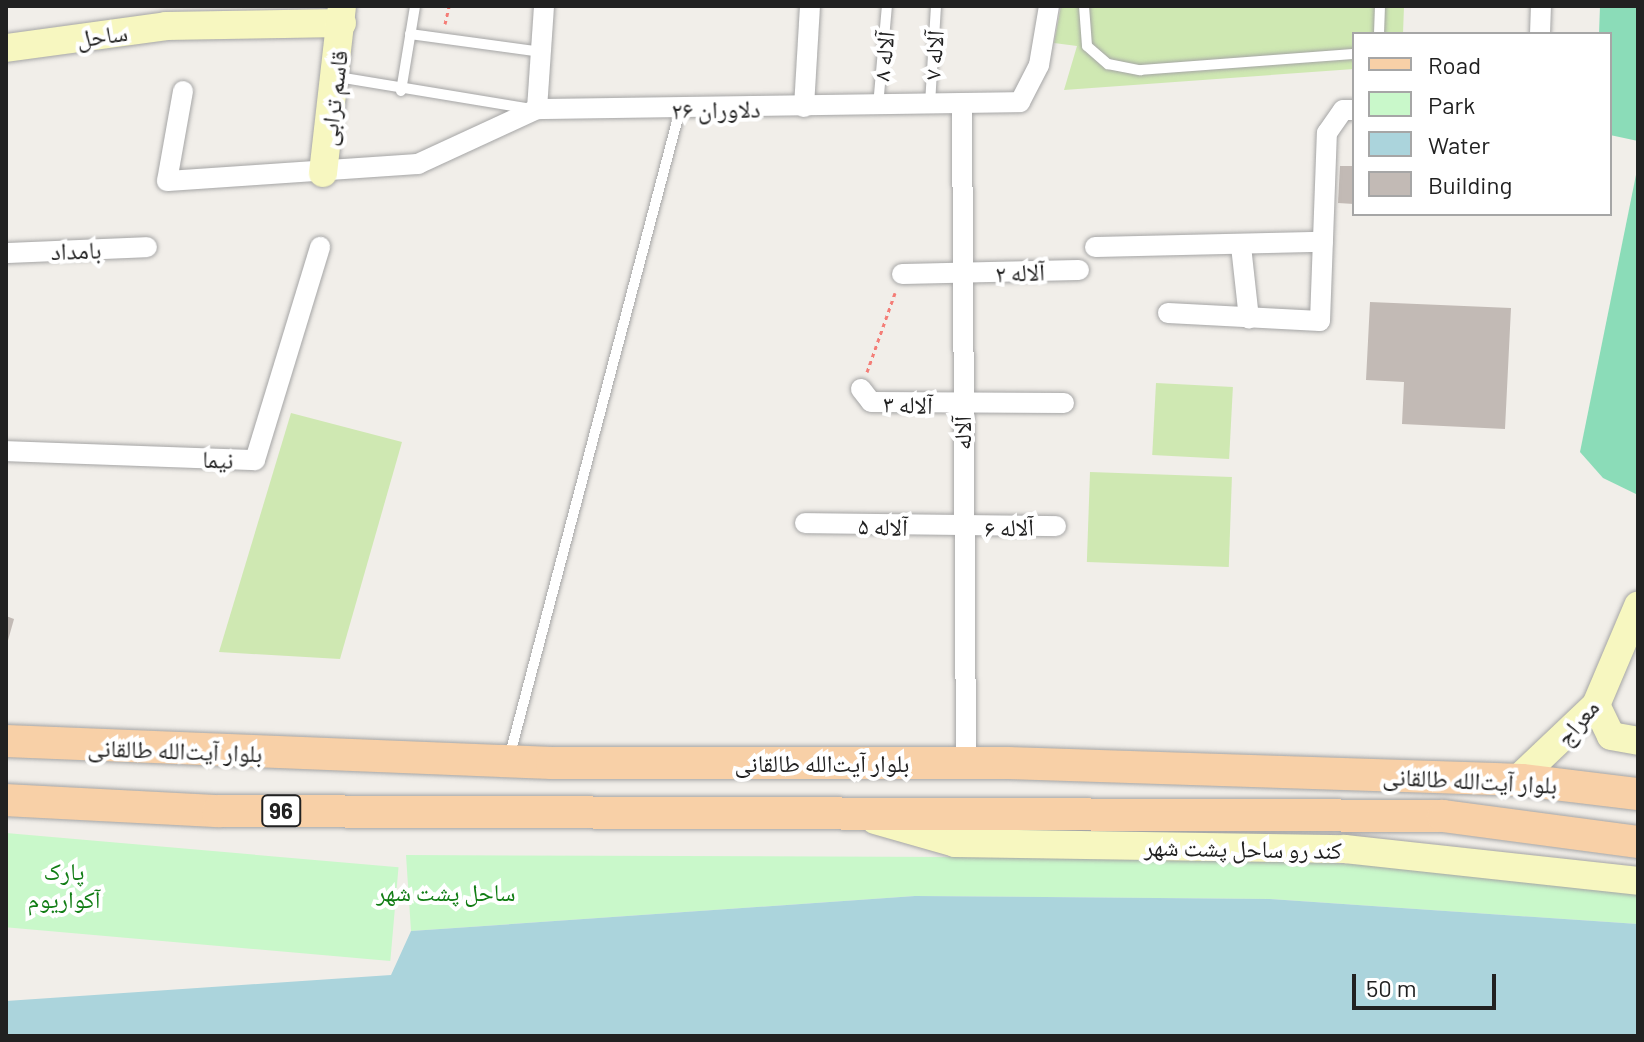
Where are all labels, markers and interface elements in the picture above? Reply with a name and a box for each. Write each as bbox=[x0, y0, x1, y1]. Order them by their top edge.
street label: ساحل bbox=[75, 17, 129, 53]
street label: آلاله ۷ bbox=[917, 29, 949, 81]
street label: آلاله ۸ bbox=[866, 30, 900, 82]
legend bbox=[1352, 32, 1612, 216]
street label: قاسم ترابی bbox=[313, 49, 353, 147]
text: Road bbox=[1428, 50, 1481, 79]
text: Park bbox=[1428, 90, 1475, 119]
street label: دلاوران ۲۶ bbox=[671, 94, 761, 124]
text: Water bbox=[1428, 130, 1490, 159]
text: Building bbox=[1428, 170, 1512, 199]
street label: بامداد bbox=[50, 235, 102, 265]
street label: آلاله ۲ bbox=[995, 257, 1045, 287]
street label: آلاله ۳ bbox=[883, 389, 933, 419]
street label: آلاله bbox=[948, 416, 976, 450]
street label: نیما bbox=[202, 444, 234, 474]
street label: آلاله ۵ bbox=[858, 511, 908, 541]
street label: آلاله ۶ bbox=[984, 512, 1034, 542]
street label: معراج bbox=[1549, 693, 1605, 751]
street label: بلوار آیت‌الله طالقانی bbox=[87, 733, 263, 767]
street label: بلوار آیت‌الله طالقانی bbox=[735, 749, 909, 777]
street label: بلوار آیت‌الله طالقانی bbox=[1382, 761, 1558, 799]
road number: 96 bbox=[261, 793, 301, 829]
street label: کند رو ساحل پشت شهر bbox=[1144, 832, 1342, 864]
park label: پارک آکواریوم bbox=[27, 857, 101, 913]
park label: ساحل پشت شهر bbox=[376, 878, 516, 906]
scale bar bbox=[1356, 958, 1500, 1008]
text: 50 m bbox=[1366, 973, 1417, 1002]

